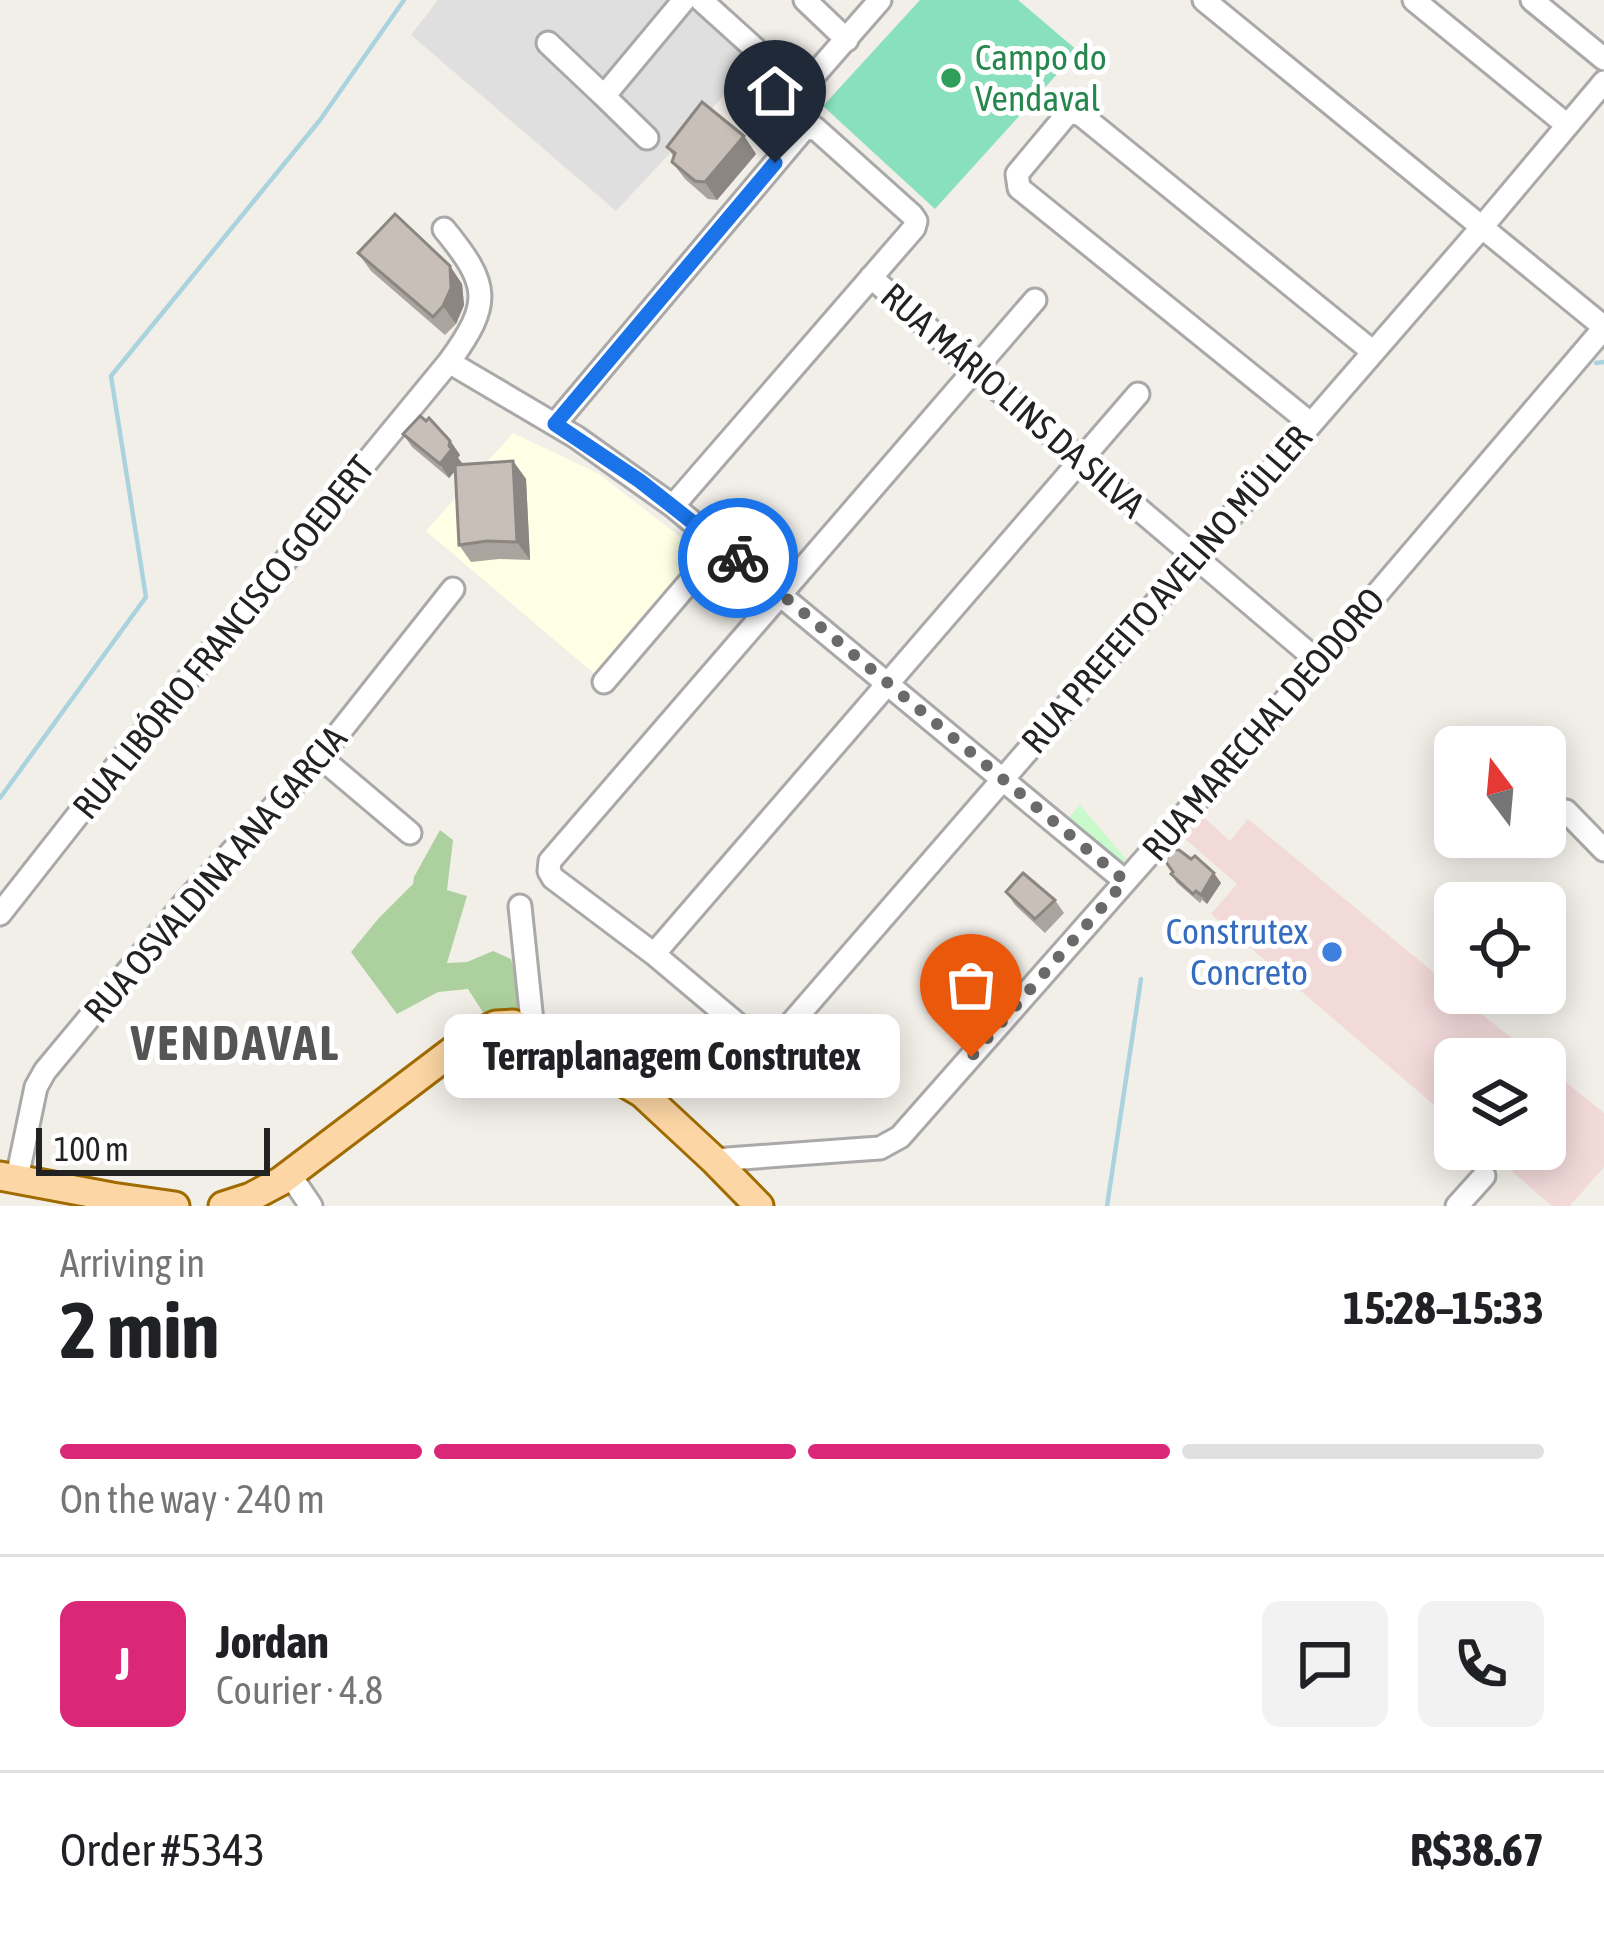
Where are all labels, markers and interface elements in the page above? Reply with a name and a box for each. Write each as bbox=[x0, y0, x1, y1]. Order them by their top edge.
place label: Campo do Vendaval bbox=[975, 36, 1107, 119]
pin bbox=[724, 40, 826, 163]
icon: home bbox=[742, 58, 808, 124]
marker: Campo do Vendaval bbox=[938, 65, 964, 91]
street label: RUA MÁRIO LINS DA SILVA bbox=[873, 274, 1153, 526]
street label: RUA PREFEITO AVELINO MÜLLER bbox=[1013, 417, 1319, 761]
street label: RUA LIBÓRIO FRANCISCO GOEDERT bbox=[64, 447, 382, 827]
courier bbox=[678, 498, 798, 618]
icon: bike bbox=[705, 525, 771, 591]
street label: RUA MARECHAL DEODORO bbox=[1133, 579, 1393, 869]
street label: RUA OSVALDINA ANA GARCIA bbox=[75, 717, 355, 1031]
north arrow bbox=[1434, 726, 1566, 858]
map controls bbox=[1434, 726, 1566, 1170]
button: locate bbox=[1434, 882, 1566, 1014]
place label: Construtex Concreto bbox=[1166, 910, 1308, 993]
pin bbox=[920, 934, 1022, 1057]
marker: Construtex Concreto bbox=[1319, 939, 1345, 965]
icon: bag bbox=[938, 952, 1004, 1018]
district label: VENDAVAL bbox=[130, 1015, 341, 1070]
callout: Terraplanagem Construtex bbox=[443, 1015, 899, 1099]
text: Terraplanagem Construtex bbox=[483, 1034, 861, 1078]
button: layers bbox=[1434, 1038, 1566, 1170]
scale bar bbox=[36, 1122, 270, 1175]
text: 100 m bbox=[54, 1130, 129, 1168]
text: Arriving in bbox=[60, 1241, 205, 1285]
text: 15:28–15:33 bbox=[1343, 1282, 1544, 1334]
text: 2 min bbox=[60, 1285, 219, 1375]
text: On the way · 240 m bbox=[60, 1477, 325, 1521]
button: chat bbox=[1262, 1601, 1388, 1727]
button: phone bbox=[1418, 1601, 1544, 1727]
text: Jordan bbox=[216, 1616, 329, 1668]
text: J bbox=[116, 1638, 130, 1690]
text: Courier · 4.8 bbox=[216, 1668, 383, 1712]
text: Order #5343 bbox=[60, 1824, 265, 1876]
text: R$38.67 bbox=[1410, 1824, 1544, 1876]

